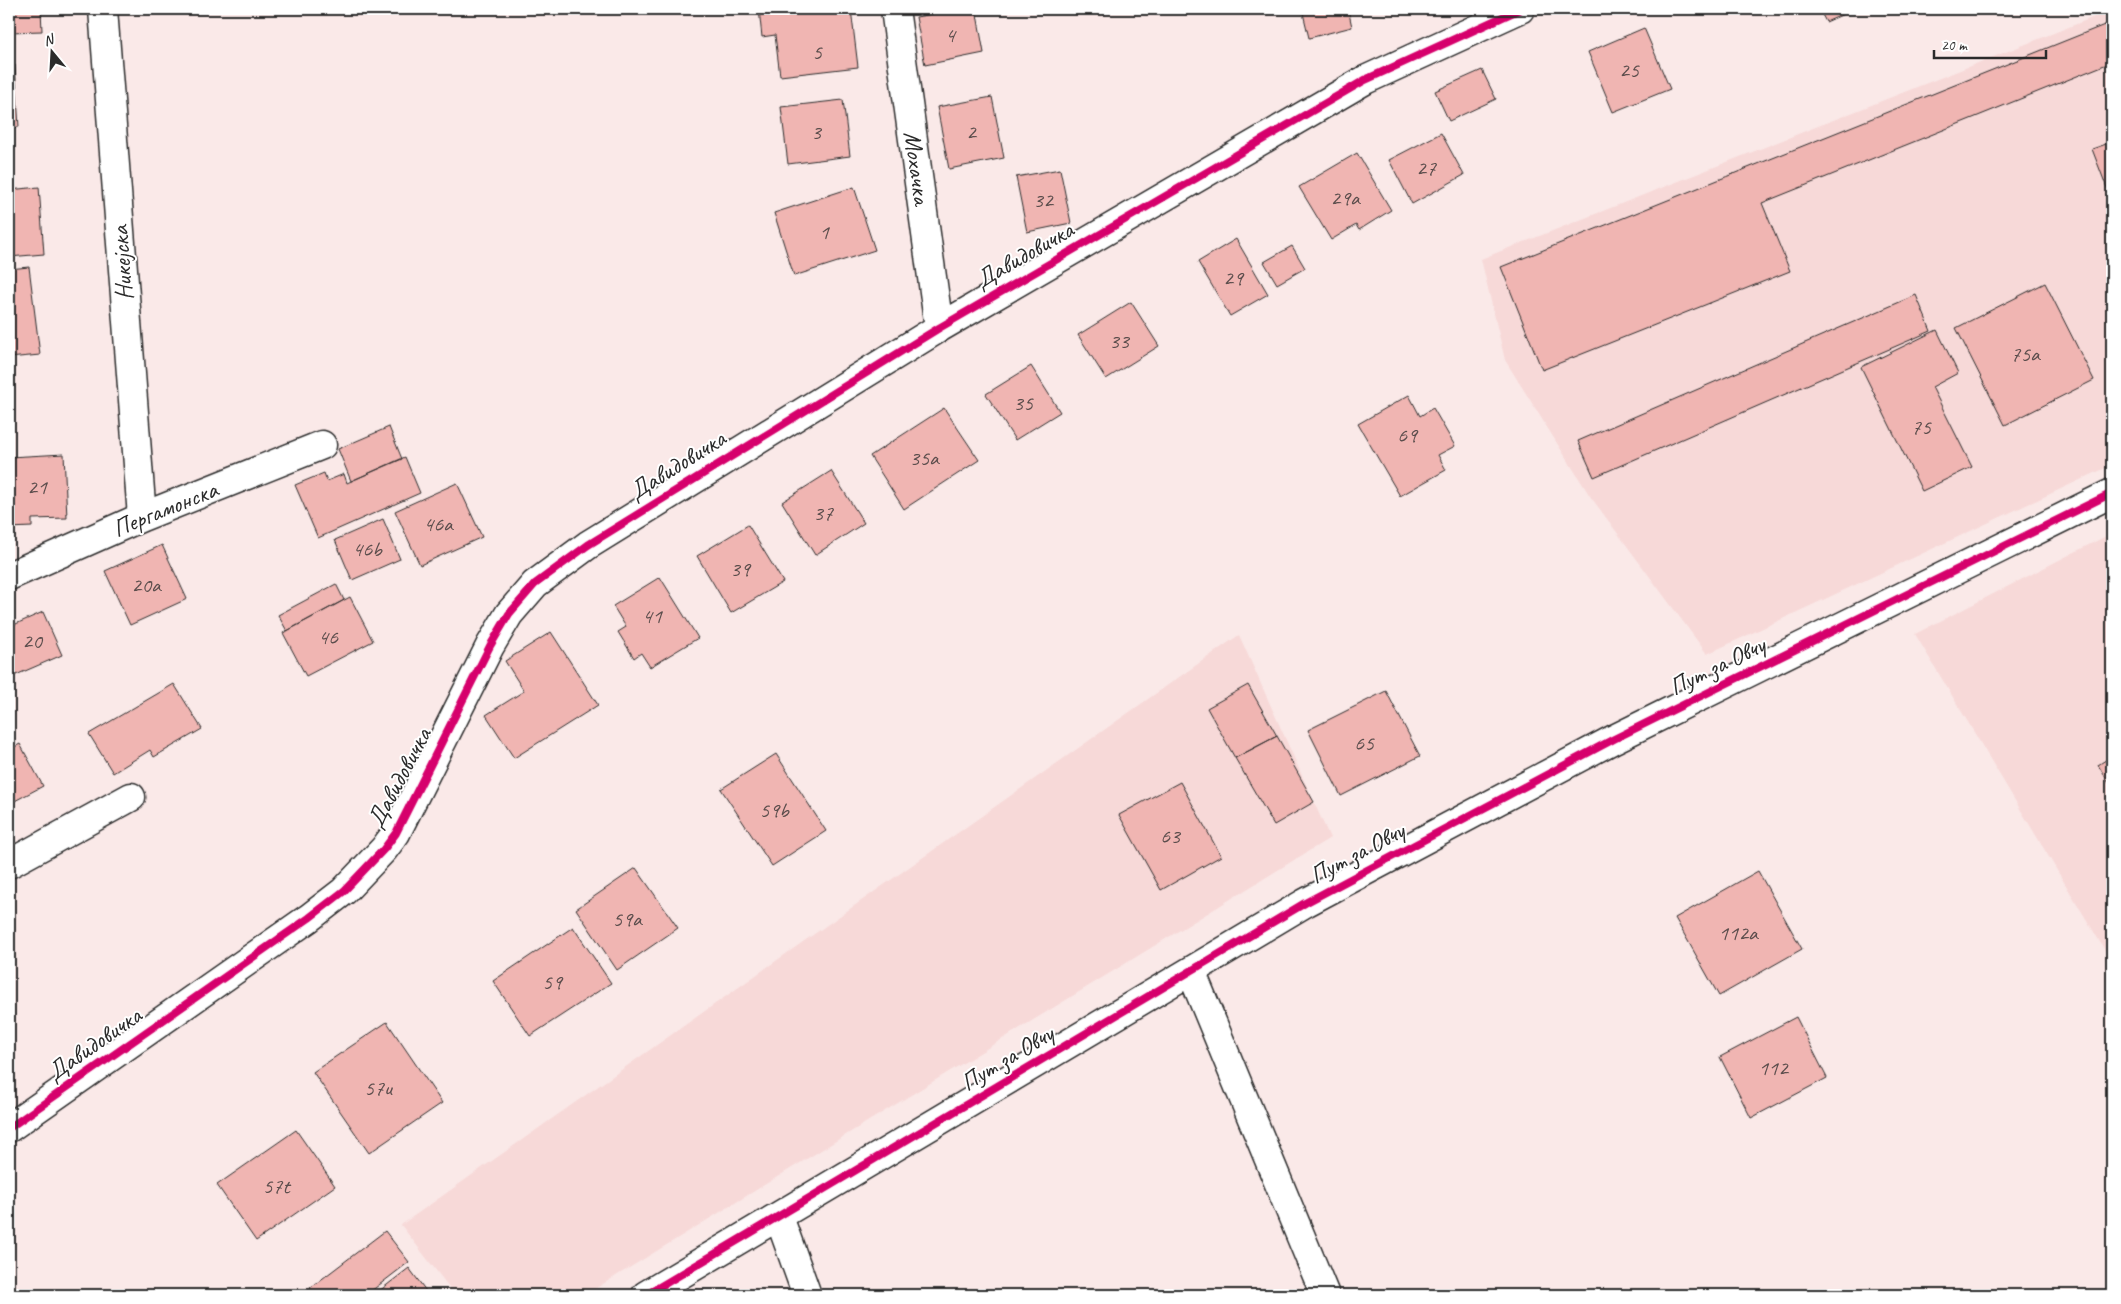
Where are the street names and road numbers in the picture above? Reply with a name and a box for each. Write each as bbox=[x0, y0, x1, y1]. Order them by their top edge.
street label: Мохачка bbox=[896, 129, 938, 210]
street label: Давидовичка bbox=[969, 213, 1081, 296]
street label: Никејска bbox=[103, 223, 141, 301]
street label: Давидовичка bbox=[622, 422, 733, 507]
street label: Пергамонска bbox=[108, 473, 224, 545]
street label: Пут за Овчу bbox=[1664, 628, 1773, 703]
street label: Давидовичка bbox=[359, 721, 440, 834]
street label: Пут за Овчу bbox=[1304, 814, 1412, 891]
street label: Давидовичка bbox=[40, 999, 149, 1088]
street label: Пут за Овчу bbox=[955, 1016, 1061, 1098]

